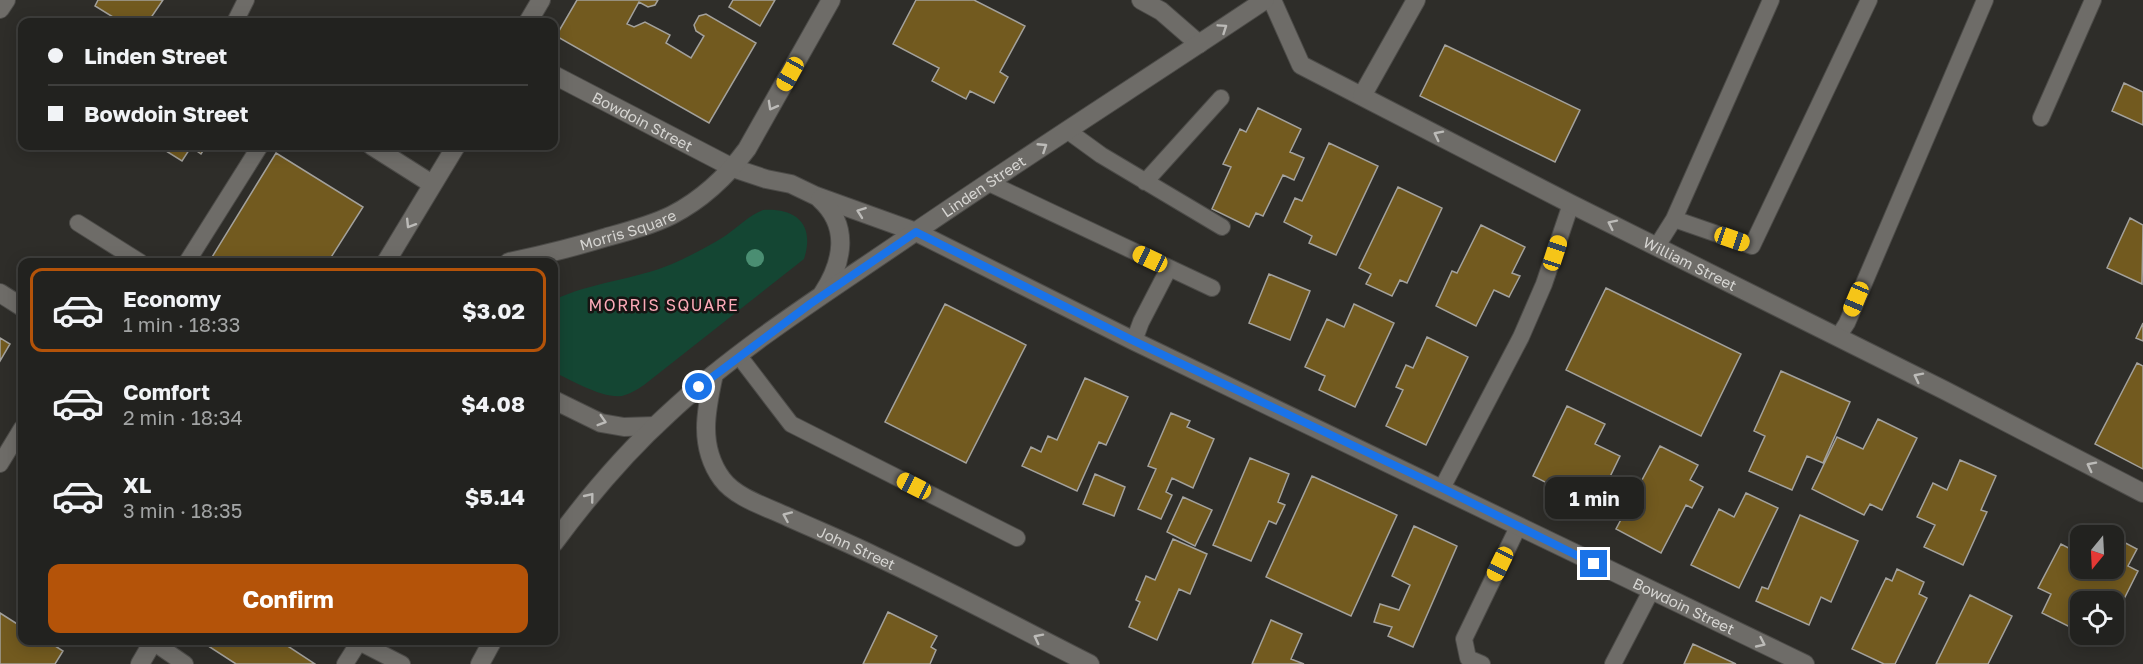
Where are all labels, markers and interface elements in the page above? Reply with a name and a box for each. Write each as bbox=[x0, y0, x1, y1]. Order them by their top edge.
one-way arrow bbox=[1217, 24, 1228, 35]
text: Linden Street bbox=[84, 42, 227, 69]
car bbox=[773, 54, 807, 94]
street label: Bowdoin Street bbox=[589, 88, 696, 155]
text: Bowdoin Street bbox=[84, 100, 249, 127]
one-way arrow bbox=[768, 100, 779, 110]
one-way arrow bbox=[1434, 131, 1445, 142]
one-way arrow bbox=[1037, 142, 1047, 154]
street label: Linden Street bbox=[938, 151, 1029, 220]
street label: Morris Square bbox=[577, 205, 679, 254]
one-way arrow bbox=[856, 207, 867, 220]
one-way arrow bbox=[405, 218, 417, 228]
one-way arrow bbox=[1607, 219, 1618, 231]
car bbox=[1712, 225, 1752, 253]
car bbox=[1541, 233, 1569, 273]
street label: William Street bbox=[1640, 233, 1740, 294]
car bbox=[1130, 243, 1170, 275]
car bbox=[1841, 279, 1871, 319]
icon: car bbox=[51, 283, 105, 337]
text: Economy bbox=[123, 285, 221, 312]
district label: MORRIS SQUARE bbox=[589, 295, 739, 315]
text: $3.02 bbox=[462, 297, 525, 324]
text: 1 min · 18:33 bbox=[123, 312, 240, 336]
route start bbox=[685, 373, 712, 400]
one-way arrow bbox=[1913, 373, 1924, 384]
icon: car bbox=[51, 376, 105, 430]
text: Comfort bbox=[123, 378, 210, 405]
text: $4.08 bbox=[461, 390, 525, 417]
text: 2 min · 18:34 bbox=[123, 405, 243, 429]
one-way arrow bbox=[596, 414, 607, 427]
one-way arrow bbox=[2086, 462, 2097, 474]
icon: car bbox=[51, 469, 105, 523]
car bbox=[894, 470, 934, 502]
text: XL bbox=[123, 471, 151, 498]
callout: 1 min bbox=[1544, 477, 1644, 519]
text: $5.14 bbox=[465, 483, 525, 510]
text: 1 min bbox=[1569, 486, 1620, 510]
one-way arrow bbox=[582, 493, 593, 504]
text: 3 min · 18:35 bbox=[123, 498, 242, 522]
one-way arrow bbox=[782, 511, 793, 523]
street label: John Street bbox=[815, 522, 898, 573]
north arrow bbox=[2070, 525, 2124, 579]
map controls bbox=[2070, 525, 2124, 645]
car bbox=[1484, 544, 1516, 584]
route end bbox=[1580, 550, 1607, 577]
button: Confirm bbox=[48, 564, 528, 633]
street label: Bowdoin Street bbox=[1630, 574, 1738, 638]
button: locate bbox=[2070, 591, 2124, 645]
one-way arrow bbox=[1033, 633, 1044, 645]
one-way arrow bbox=[1755, 636, 1766, 648]

